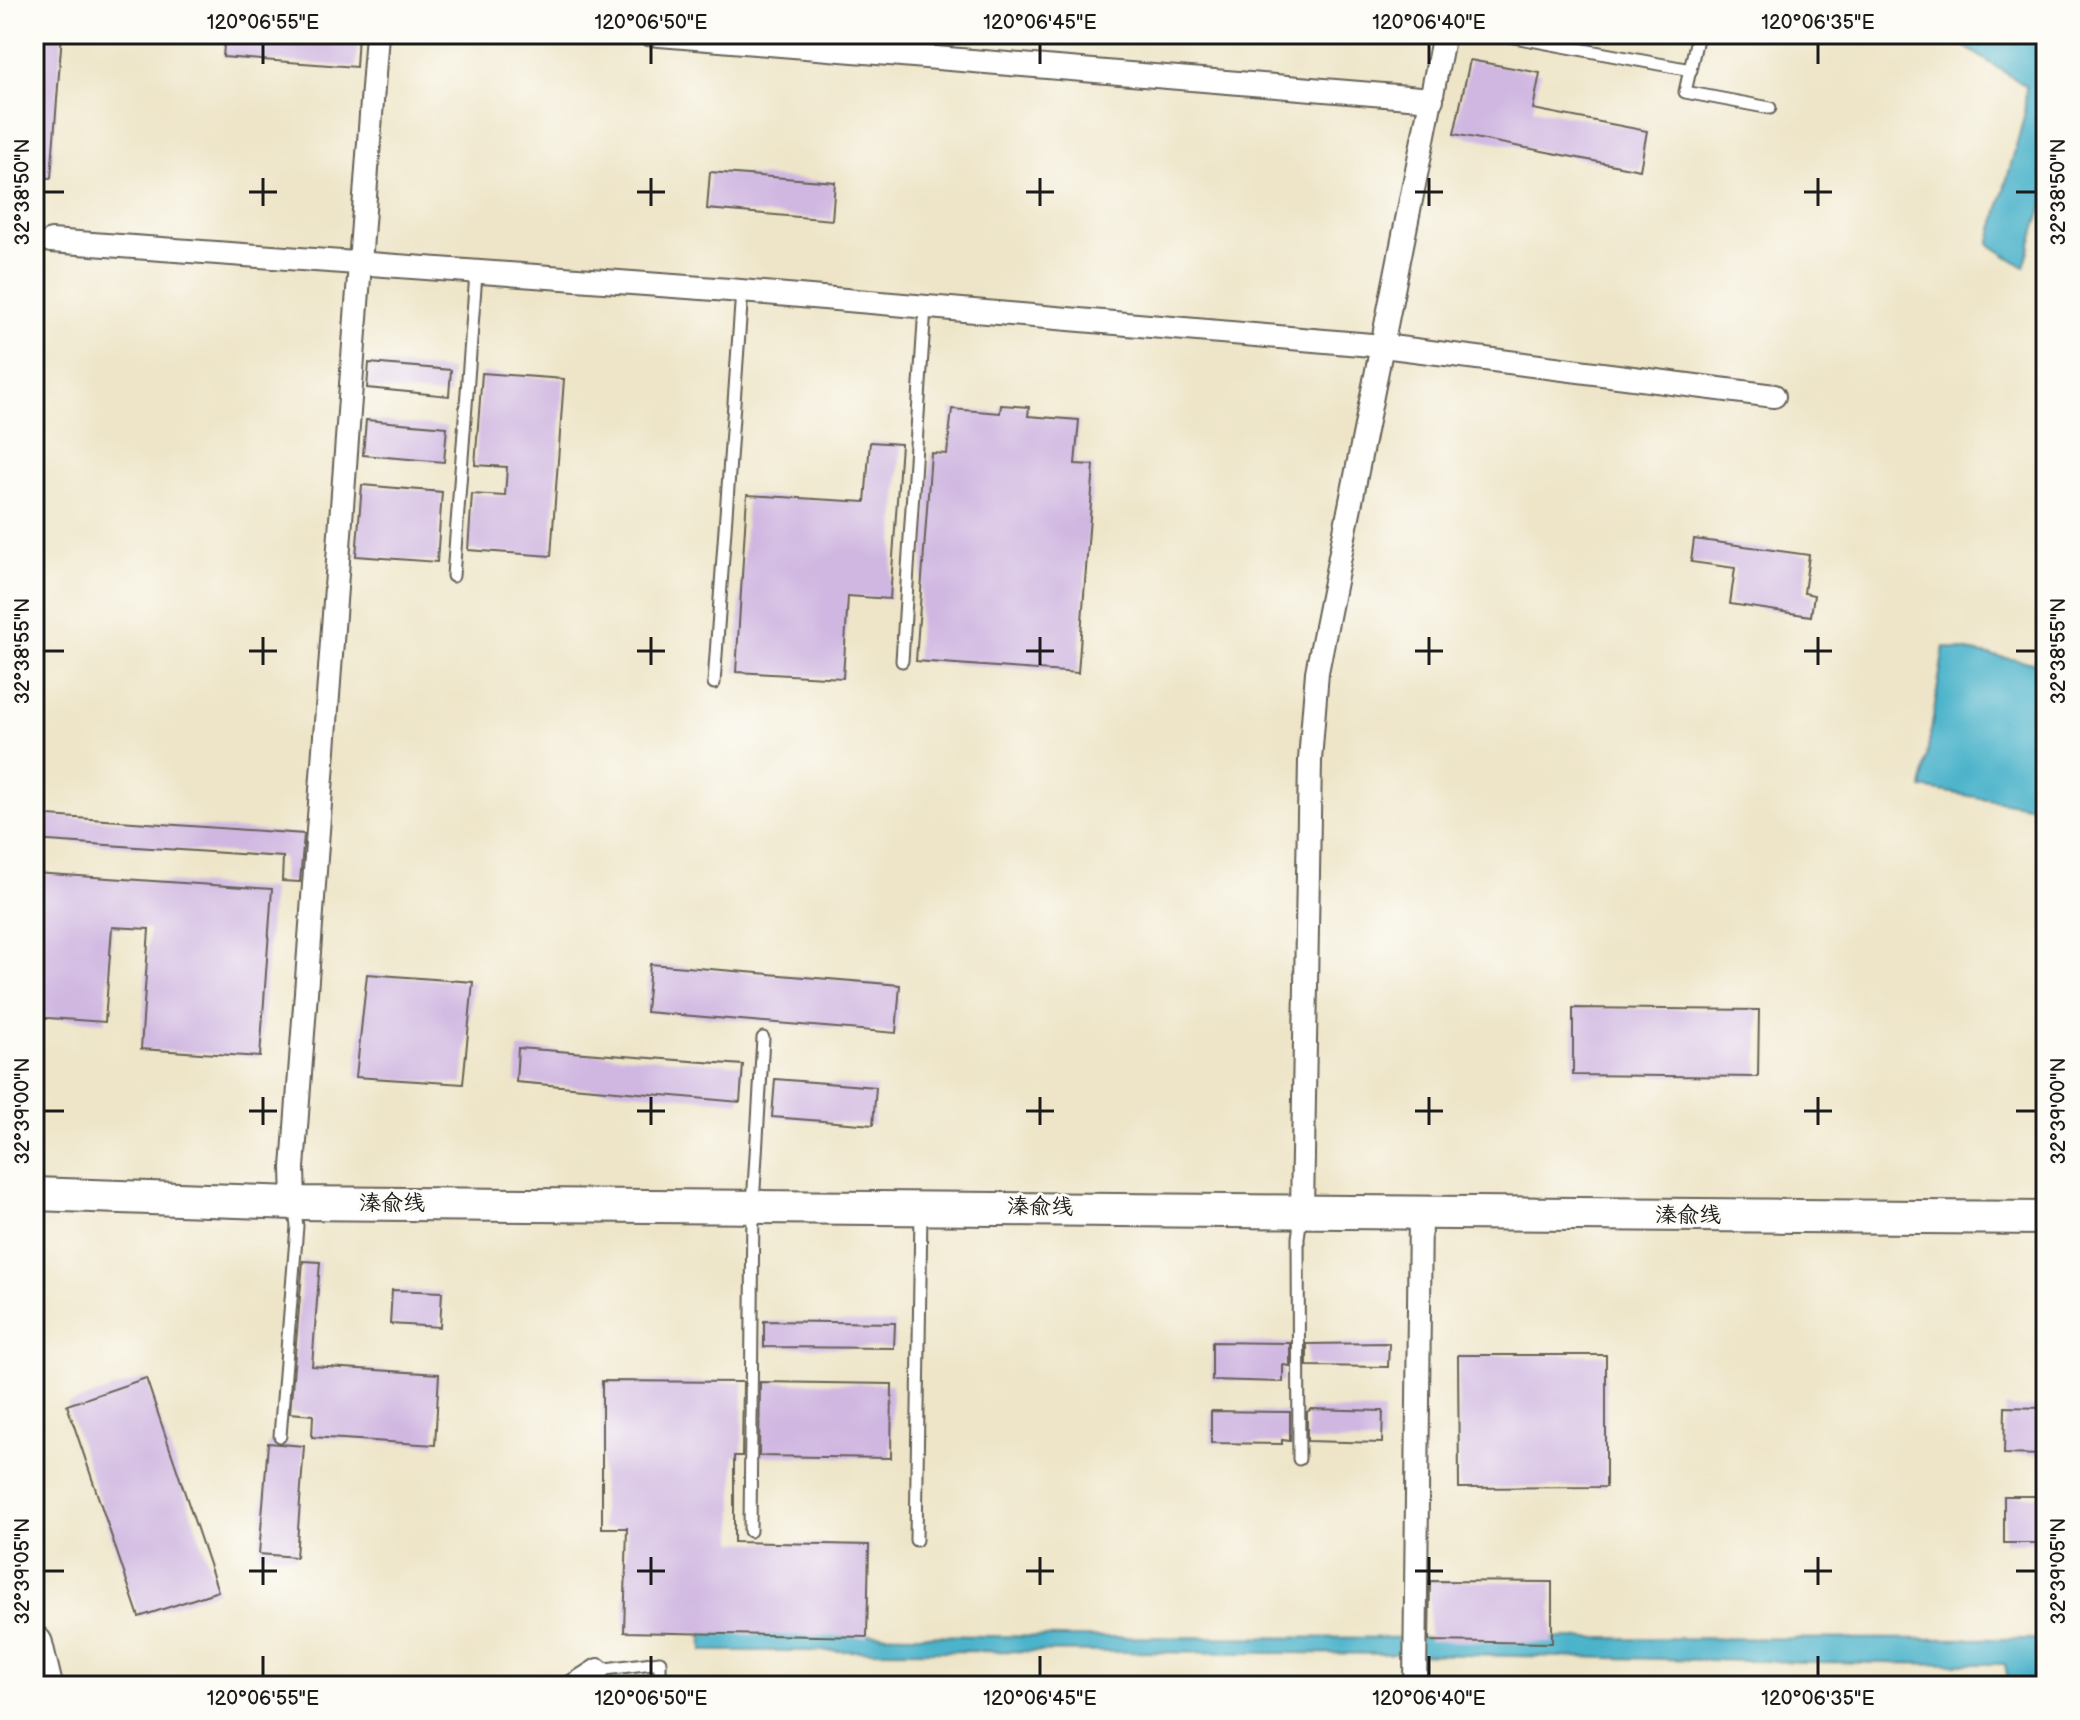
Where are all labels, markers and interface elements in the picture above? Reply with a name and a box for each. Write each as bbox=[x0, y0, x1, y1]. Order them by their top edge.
text: 120°06'55"E bbox=[207, 11, 319, 35]
text: 120°06'50"E bbox=[595, 11, 707, 35]
text: 120°06'45"E bbox=[983, 11, 1097, 35]
text: 120°06'40"E bbox=[1372, 11, 1486, 35]
text: 120°06'35"E bbox=[1761, 11, 1875, 35]
text: 32°38'50"N bbox=[11, 139, 35, 245]
text: 32°38'50"N bbox=[2047, 139, 2071, 245]
text: 32°38'55"N bbox=[11, 598, 35, 704]
text: 32°38'55"N bbox=[2047, 598, 2071, 704]
text: 32°39'00"N bbox=[11, 1057, 35, 1165]
text: 32°39'00"N bbox=[2047, 1057, 2071, 1165]
street label: 溱俞线 bbox=[359, 1190, 425, 1217]
street label: 溱俞线 bbox=[1007, 1193, 1073, 1221]
street label: 溱俞线 bbox=[1655, 1202, 1721, 1229]
text: 32°39'05"N bbox=[11, 1518, 35, 1624]
text: 32°39'05"N bbox=[2047, 1518, 2071, 1624]
text: 120°06'55"E bbox=[207, 1687, 319, 1711]
text: 120°06'50"E bbox=[595, 1687, 707, 1711]
text: 120°06'45"E bbox=[983, 1687, 1097, 1711]
text: 120°06'40"E bbox=[1372, 1687, 1486, 1711]
text: 120°06'35"E bbox=[1761, 1687, 1875, 1711]

